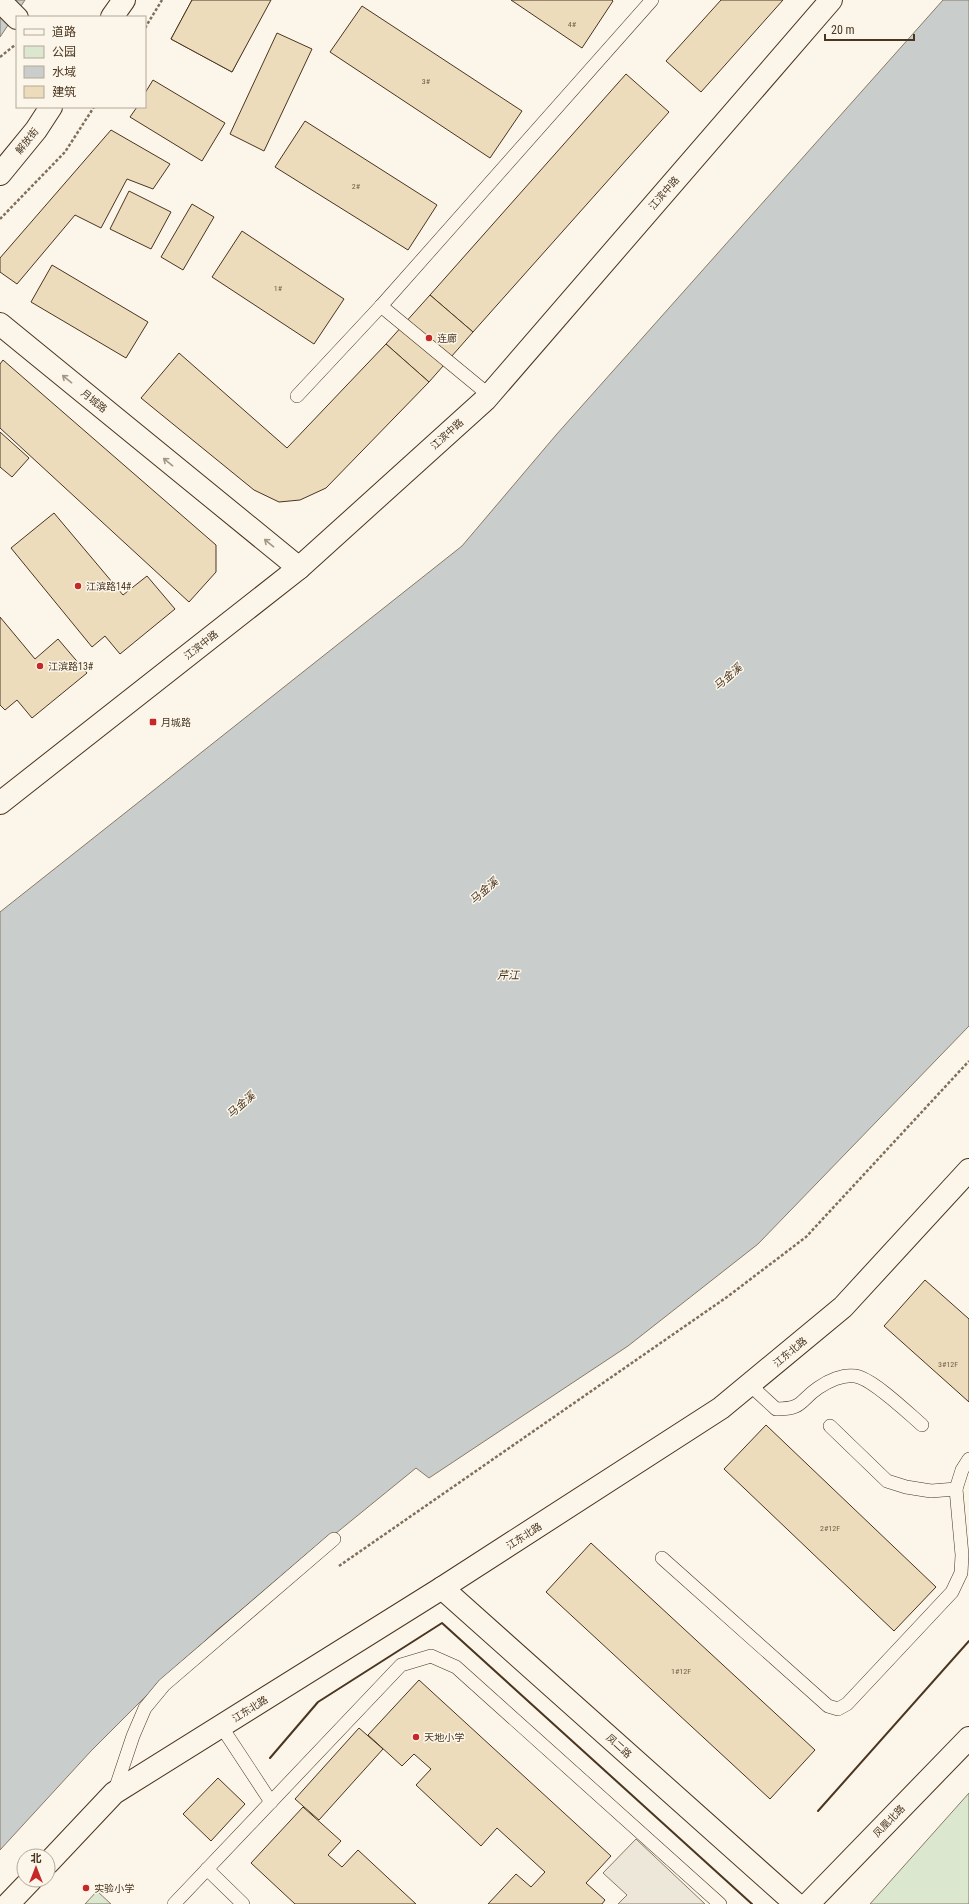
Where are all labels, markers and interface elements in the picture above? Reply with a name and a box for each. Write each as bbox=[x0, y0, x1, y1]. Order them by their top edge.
legend bbox=[16, 16, 146, 108]
scale bar bbox=[825, 16, 914, 42]
house number: 4# bbox=[568, 20, 577, 29]
text: 20 m bbox=[831, 23, 855, 37]
text: 道路 bbox=[52, 25, 76, 39]
text: 公园 bbox=[52, 45, 76, 59]
text: 水域 bbox=[52, 65, 76, 79]
house number: 3# bbox=[422, 77, 431, 86]
text: 建筑 bbox=[52, 85, 76, 99]
street label: 解放街 bbox=[13, 126, 41, 156]
street label: 江滨中路 bbox=[647, 174, 681, 212]
house number: 2# bbox=[352, 182, 361, 191]
house number: 1# bbox=[274, 284, 283, 293]
marker: 连廊 bbox=[424, 333, 434, 343]
place label: 连廊 bbox=[437, 333, 457, 344]
one-way arrow bbox=[62, 375, 73, 384]
street label: 月城路 bbox=[79, 387, 109, 415]
street label: 江滨中路 bbox=[428, 417, 466, 451]
one-way arrow bbox=[162, 457, 173, 466]
one-way arrow bbox=[263, 539, 274, 548]
marker: 江滨路14# bbox=[73, 581, 83, 591]
place label: 江滨路14# bbox=[86, 581, 132, 592]
street label: 江滨中路 bbox=[182, 628, 220, 662]
marker: 江滨路13# bbox=[35, 661, 45, 671]
place label: 江滨路13# bbox=[48, 661, 94, 672]
water label: 马金溪 bbox=[711, 661, 745, 693]
marker: 月城路 bbox=[148, 717, 158, 727]
place label: 月城路 bbox=[161, 717, 191, 728]
water label: 马金溪 bbox=[467, 875, 501, 907]
water label: 芹江 bbox=[497, 969, 520, 982]
water label: 马金溪 bbox=[224, 1089, 258, 1121]
street label: 江东北路 bbox=[771, 1335, 809, 1369]
house number: 3#12F bbox=[938, 1360, 958, 1369]
street label: 江东北路 bbox=[504, 1520, 544, 1552]
house number: 2#12F bbox=[820, 1524, 840, 1533]
house number: 1#12F bbox=[671, 1667, 691, 1676]
street label: 江东北路 bbox=[230, 1694, 270, 1724]
marker: 天地小学 bbox=[411, 1732, 421, 1742]
place label: 天地小学 bbox=[424, 1732, 464, 1743]
street label: 凤二路 bbox=[604, 1732, 634, 1760]
street label: 凤凰北路 bbox=[871, 1803, 907, 1839]
north arrow bbox=[16, 1848, 56, 1888]
text: 北 bbox=[31, 1852, 42, 1865]
marker: 实验小学 bbox=[81, 1883, 91, 1893]
place label: 实验小学 bbox=[94, 1883, 134, 1894]

